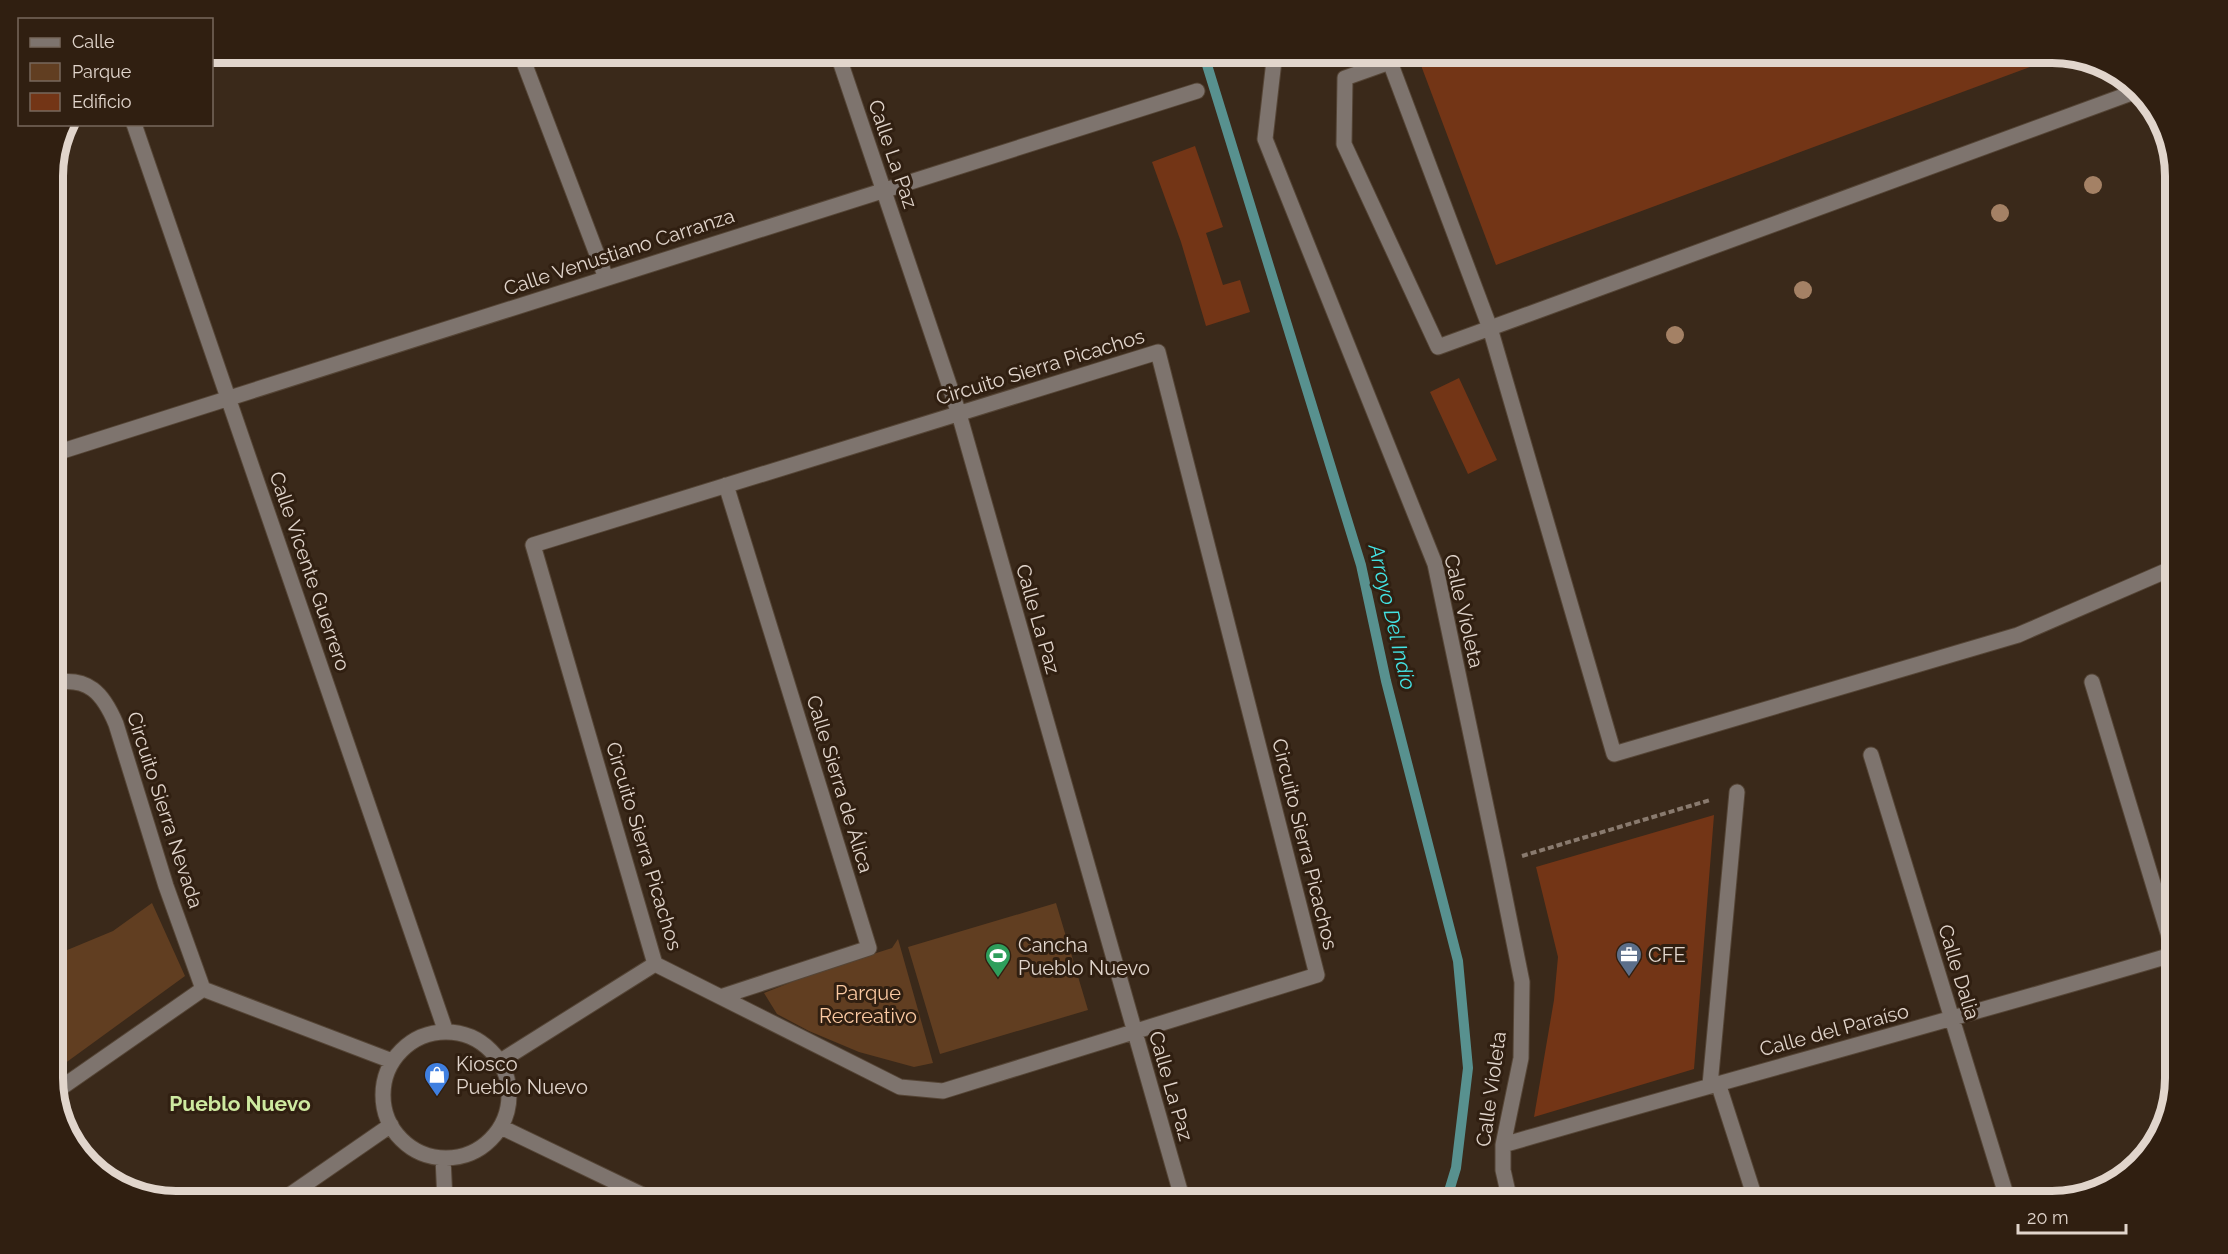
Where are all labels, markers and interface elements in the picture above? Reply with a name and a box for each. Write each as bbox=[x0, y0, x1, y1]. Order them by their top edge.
legend bbox=[18, 18, 213, 126]
text: Calle bbox=[72, 31, 115, 52]
text: Parque bbox=[72, 61, 132, 82]
text: Edificio bbox=[72, 91, 132, 112]
street label: Calle La Paz bbox=[863, 97, 923, 212]
street label: Calle Venustiano Carranza bbox=[501, 203, 737, 301]
street label: Circuito Sierra Picachos bbox=[933, 324, 1147, 410]
street label: Calle Vicente Guerrero bbox=[265, 468, 355, 674]
water label: Arroyo Del Indio bbox=[1363, 541, 1421, 692]
street label: Calle Violeta bbox=[1439, 552, 1489, 670]
street label: Calle La Paz bbox=[1011, 561, 1065, 677]
street label: Calle Sierra de Álica bbox=[802, 692, 878, 876]
street label: Circuito Sierra Nevada bbox=[122, 709, 208, 911]
street label: Circuito Sierra Picachos bbox=[1267, 736, 1343, 952]
street label: Circuito Sierra Picachos bbox=[601, 739, 687, 953]
street label: Calle Dalia bbox=[1933, 922, 1985, 1022]
place label: Cancha Pueblo Nuevo bbox=[1018, 933, 1150, 980]
office icon: CFE bbox=[1614, 940, 1644, 978]
sports icon: Cancha Pueblo Nuevo bbox=[983, 941, 1013, 979]
place label: CFE bbox=[1648, 943, 1686, 967]
park label: Parque Recreativo bbox=[819, 981, 917, 1028]
street label: Calle del Paraíso bbox=[1757, 999, 1911, 1061]
street label: Calle La Paz bbox=[1144, 1028, 1198, 1144]
street label: Calle Violeta bbox=[1471, 1030, 1511, 1148]
place label: Kiosco Pueblo Nuevo bbox=[456, 1052, 588, 1099]
shop icon: Kiosco Pueblo Nuevo bbox=[422, 1060, 452, 1098]
district label: Pueblo Nuevo bbox=[169, 1091, 311, 1116]
scale bar bbox=[2018, 1197, 2126, 1235]
text: 20 m bbox=[2027, 1207, 2069, 1228]

